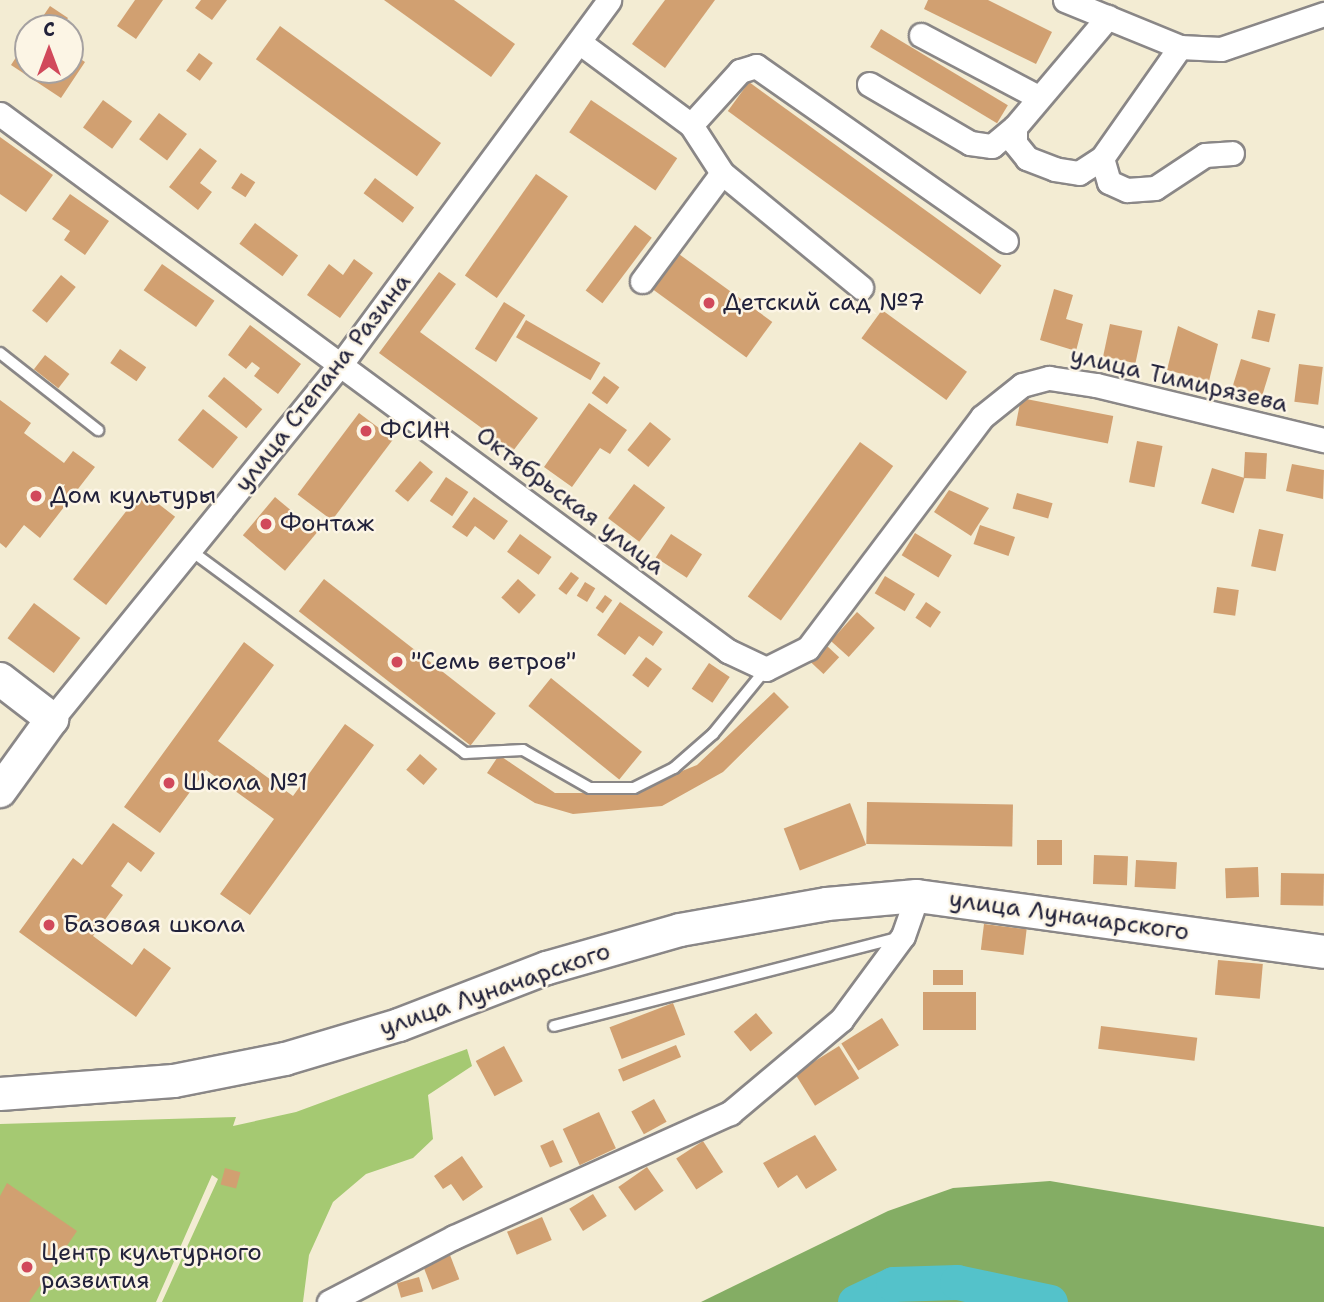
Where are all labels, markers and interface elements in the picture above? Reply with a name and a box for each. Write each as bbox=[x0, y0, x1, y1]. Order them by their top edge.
north arrow bbox=[14, 14, 84, 84]
text: С bbox=[43, 17, 55, 42]
street label: улица Степана Разина bbox=[229, 268, 417, 498]
place label: Детский сад №7 bbox=[723, 289, 925, 317]
marker: Детский сад №7 bbox=[701, 295, 717, 311]
street label: улица Тимирязева bbox=[1067, 341, 1291, 419]
place label: ФСИН bbox=[380, 417, 451, 445]
street label: Октябрьская улица bbox=[470, 421, 670, 581]
marker: ФСИН bbox=[358, 423, 374, 439]
place label: Дом культуры bbox=[50, 482, 216, 510]
marker: Дом культуры bbox=[28, 488, 44, 504]
place label: Фонтаж bbox=[280, 510, 374, 538]
marker: Фонтаж bbox=[258, 516, 274, 532]
place label: "Семь ветров" bbox=[411, 648, 576, 676]
marker: "Семь ветров" bbox=[389, 654, 405, 670]
place label: Школа №1 bbox=[183, 769, 308, 797]
marker: Школа №1 bbox=[161, 775, 177, 791]
street label: улица Луначарского bbox=[947, 885, 1191, 947]
place label: Базовая школа bbox=[63, 911, 245, 939]
marker: Базовая школа bbox=[41, 917, 57, 933]
street label: улица Луначарского bbox=[376, 937, 614, 1043]
place label: Центр культурного развития bbox=[41, 1239, 262, 1295]
marker: Центр культурного развития bbox=[19, 1259, 35, 1275]

